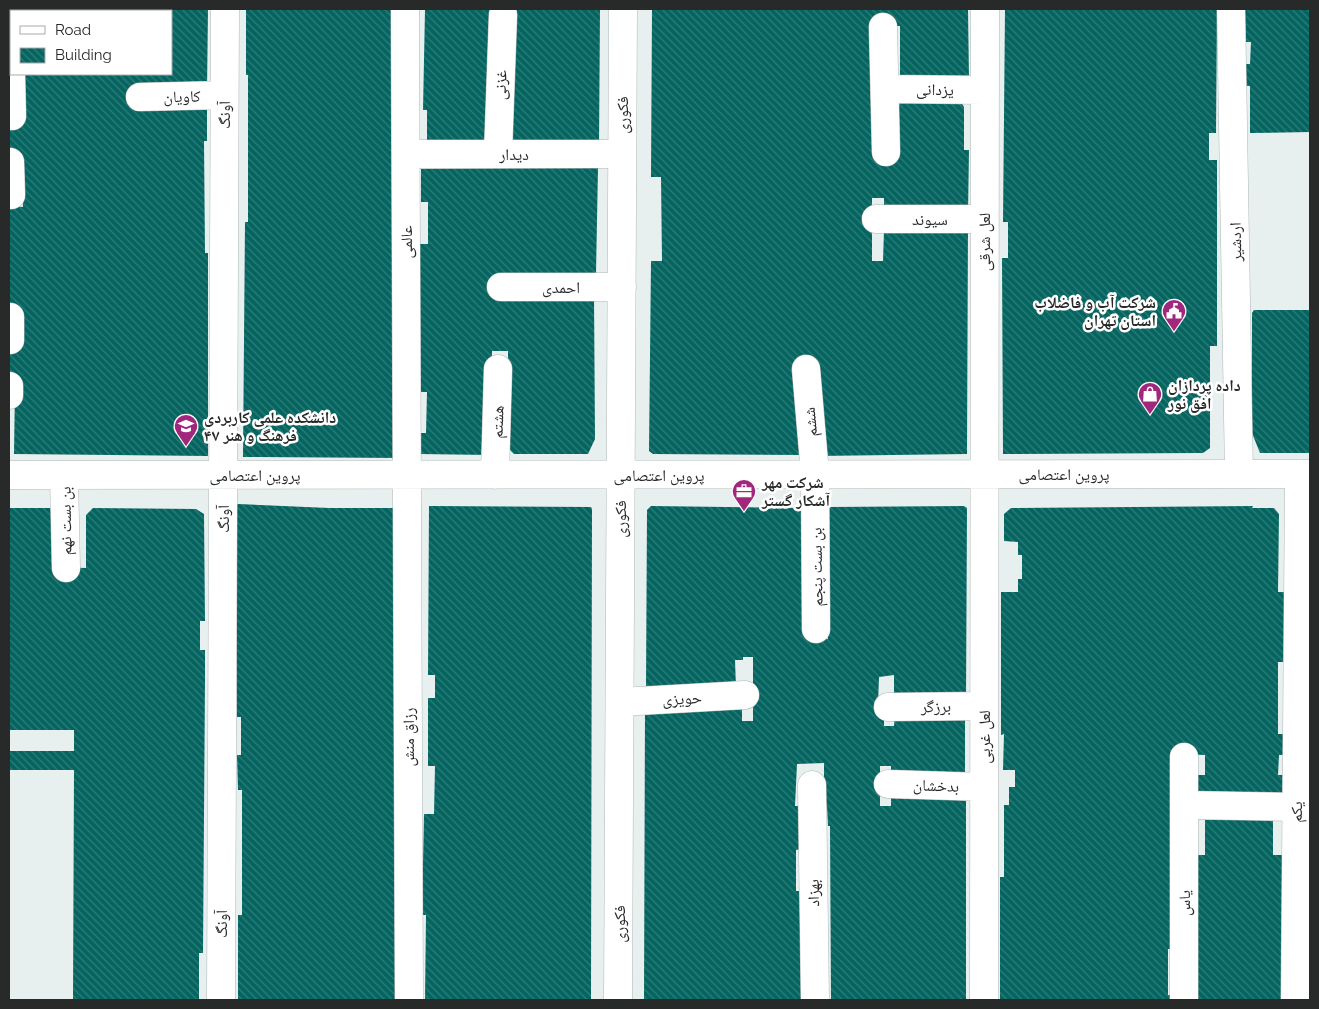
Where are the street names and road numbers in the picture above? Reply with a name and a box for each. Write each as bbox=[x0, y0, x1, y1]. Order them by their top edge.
street label: غزنی bbox=[490, 70, 512, 100]
street label: یزدانی bbox=[916, 80, 954, 100]
street label: کاویان bbox=[163, 87, 201, 107]
street label: فکوری bbox=[613, 96, 633, 134]
street label: آونگ bbox=[215, 100, 234, 129]
street label: دیدار bbox=[498, 145, 529, 164]
street label: سیوند bbox=[912, 210, 948, 229]
street label: لعل شرقی bbox=[975, 213, 995, 271]
street label: اردشیر bbox=[1226, 222, 1245, 263]
street label: عالمی bbox=[397, 225, 417, 259]
street label: احمدی bbox=[542, 278, 580, 298]
street label: هشتم bbox=[487, 405, 509, 439]
street label: ششم bbox=[800, 406, 822, 438]
street label: پروین اعتصامی bbox=[1019, 465, 1110, 485]
street label: پروین اعتصامی bbox=[210, 466, 301, 486]
street label: پروین اعتصامی bbox=[614, 466, 705, 486]
street label: بن بست نهم bbox=[55, 486, 77, 556]
street label: فکوری bbox=[611, 500, 631, 538]
street label: آونگ bbox=[214, 504, 233, 533]
street label: بن بست پنجم bbox=[806, 527, 828, 607]
street label: حویزی bbox=[662, 688, 702, 710]
street label: برزگر bbox=[920, 697, 951, 716]
street label: رزاق منش bbox=[399, 708, 419, 766]
street label: لعل غربی bbox=[975, 710, 995, 764]
street label: بدخشان bbox=[913, 775, 959, 797]
street label: یکم bbox=[1287, 801, 1307, 823]
street label: بهزاد bbox=[804, 879, 823, 907]
street label: یاس bbox=[1175, 890, 1195, 916]
street label: فکوری bbox=[610, 905, 630, 943]
street label: آونگ bbox=[212, 909, 231, 938]

